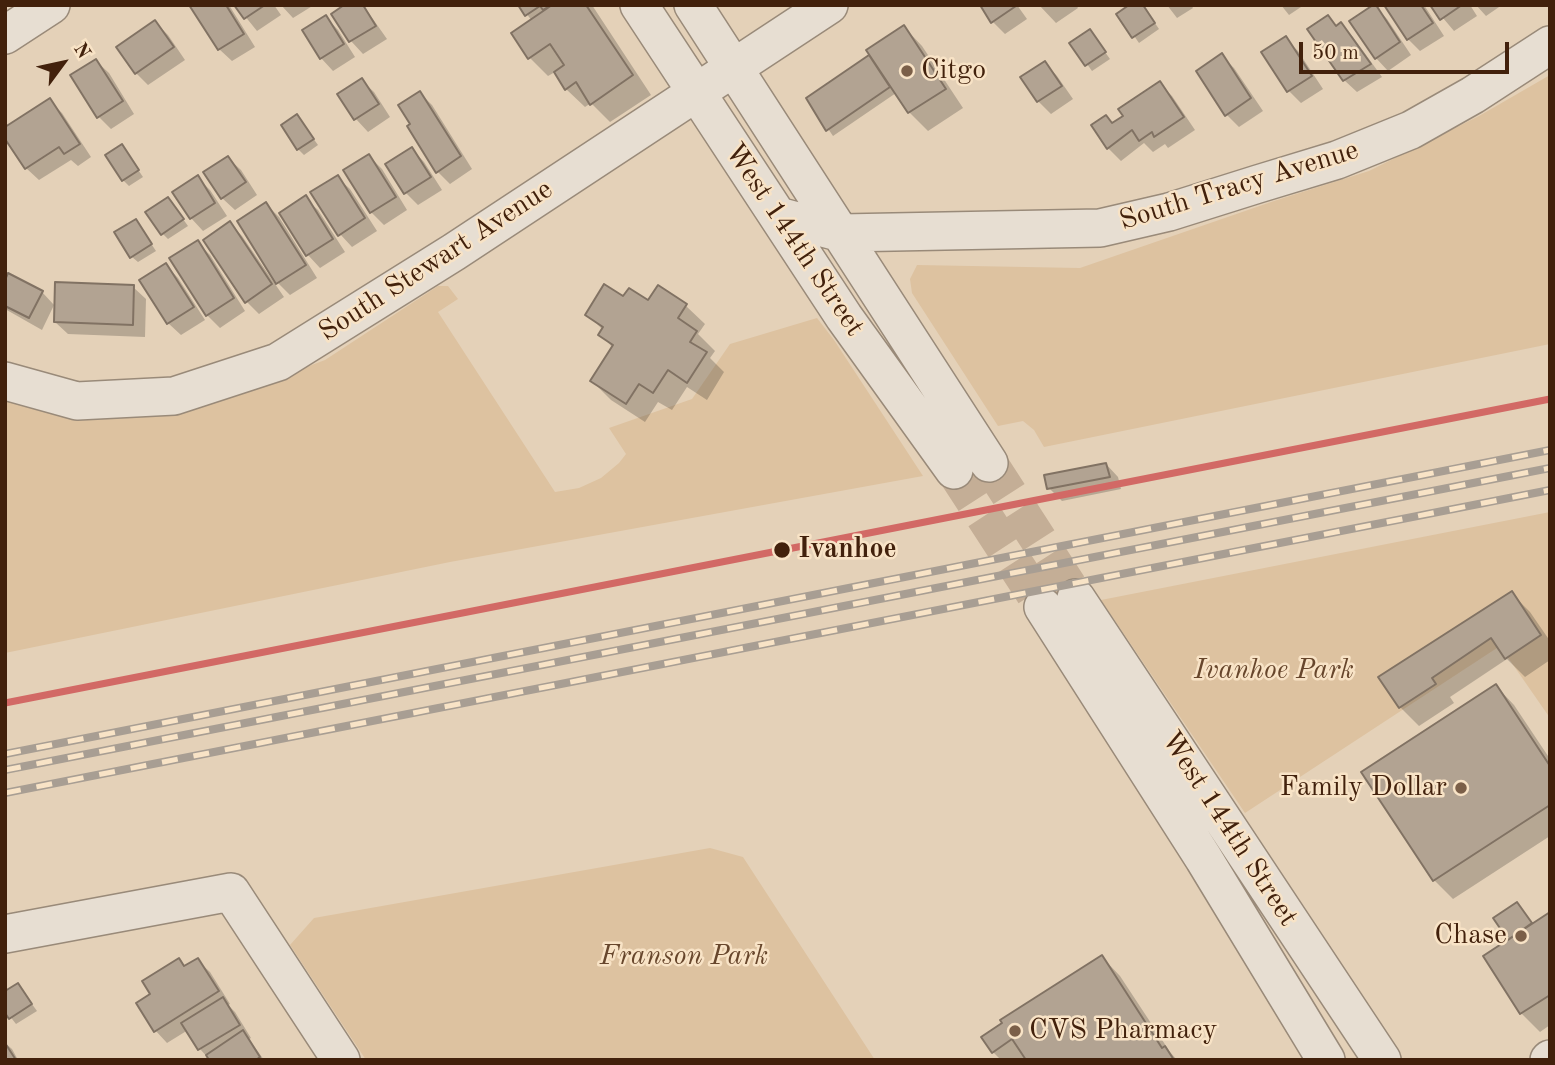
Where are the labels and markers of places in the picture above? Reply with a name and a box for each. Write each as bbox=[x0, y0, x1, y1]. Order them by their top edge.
place label: Citgo bbox=[921, 54, 986, 88]
marker: Citgo bbox=[899, 63, 915, 79]
place label: Ivanhoe bbox=[798, 533, 897, 567]
marker: Ivanhoe bbox=[772, 540, 792, 560]
place label: Family Dollar bbox=[1280, 771, 1447, 805]
marker: Family Dollar bbox=[1453, 780, 1469, 796]
place label: Chase bbox=[1434, 919, 1507, 953]
marker: Chase bbox=[1513, 928, 1529, 944]
place label: CVS Pharmacy bbox=[1029, 1014, 1217, 1048]
marker: CVS Pharmacy bbox=[1007, 1023, 1023, 1039]

